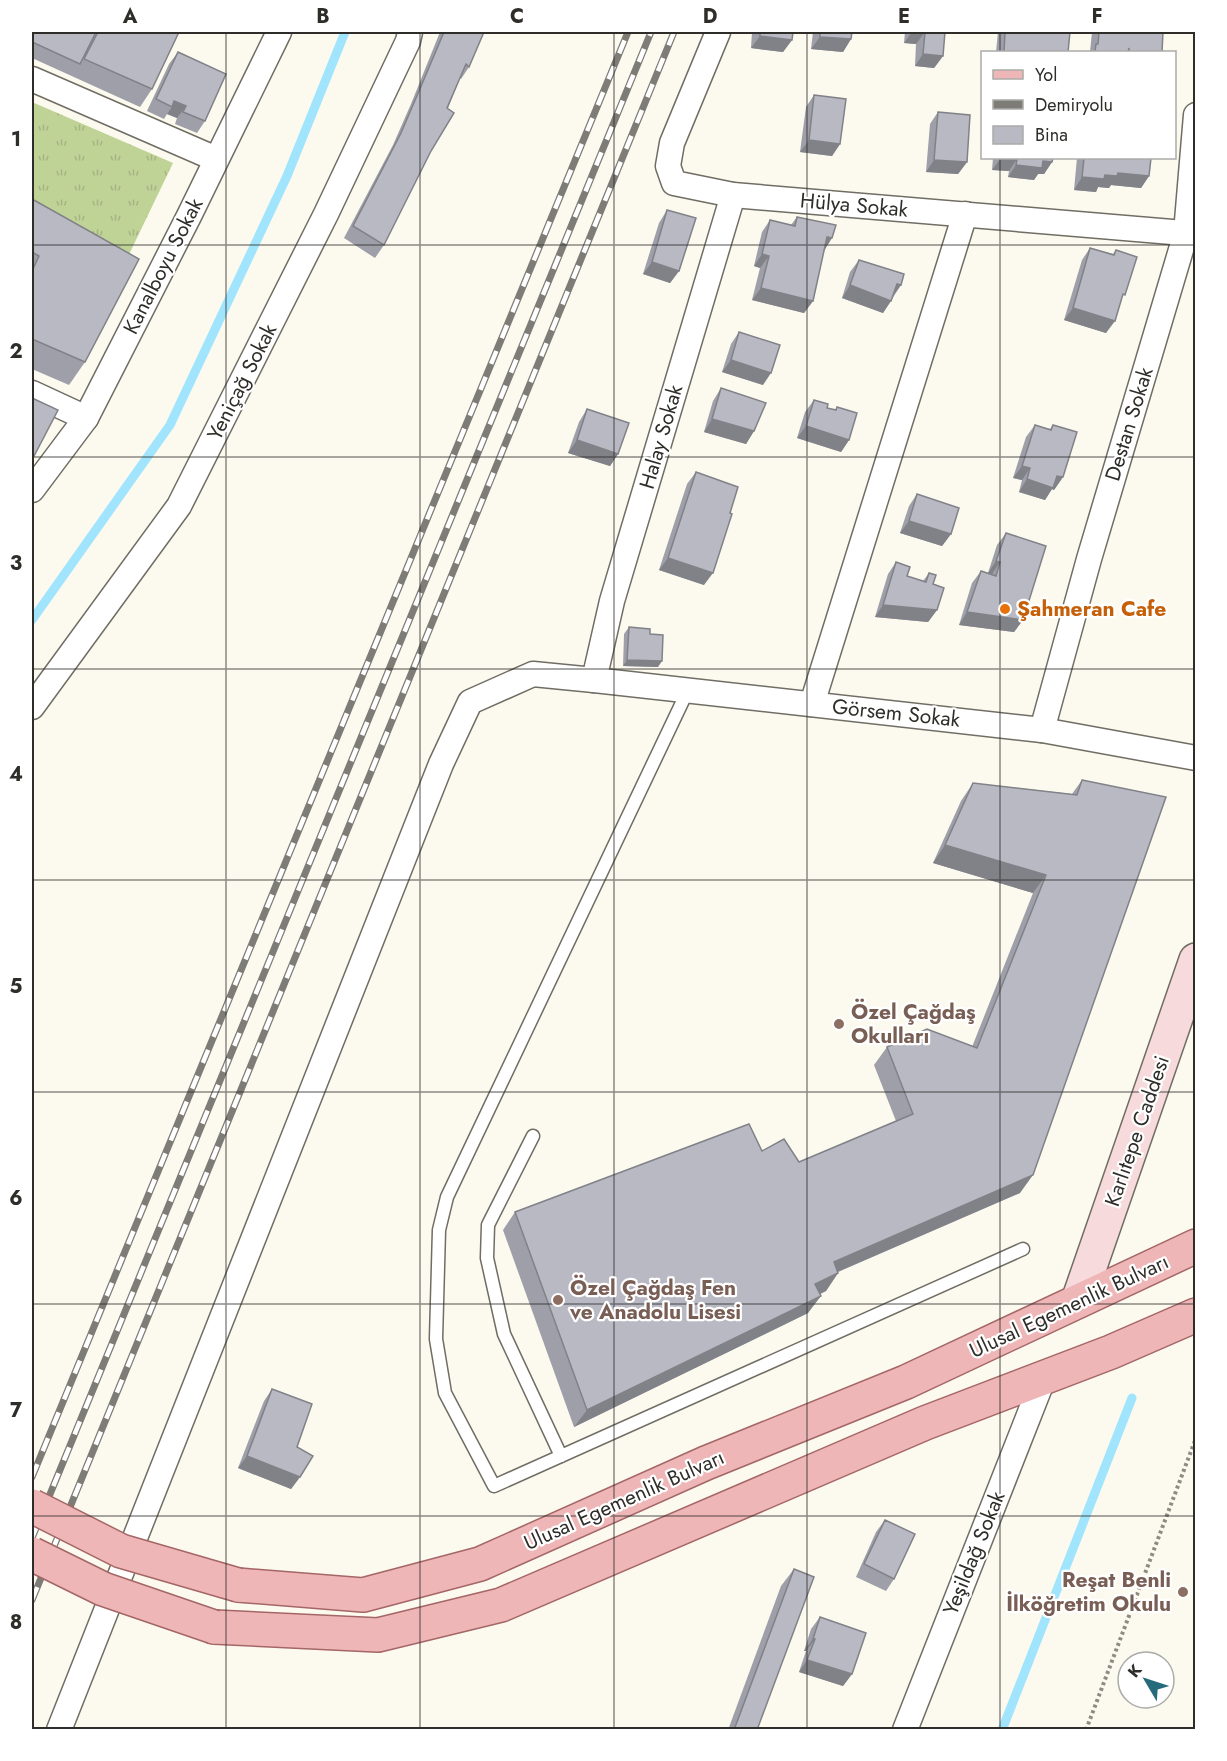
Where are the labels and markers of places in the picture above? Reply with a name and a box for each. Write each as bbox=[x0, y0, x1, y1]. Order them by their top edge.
place label: Şahmeran Cafe bbox=[1017, 594, 1166, 624]
marker: Şahmeran Cafe bbox=[998, 602, 1012, 616]
place label: Özel Çağdaş Okulları bbox=[851, 997, 976, 1051]
marker: Özel Çağdaş Okulları bbox=[832, 1017, 846, 1031]
place label: Özel Çağdaş Fen ve Anadolu Lisesi bbox=[569, 1273, 741, 1327]
marker: Özel Çağdaş Fen ve Anadolu Lisesi bbox=[551, 1293, 565, 1307]
place label: Reşat Benli İlköğretim Okulu bbox=[1006, 1565, 1171, 1619]
marker: Reşat Benli İlköğretim Okulu bbox=[1176, 1585, 1190, 1599]

